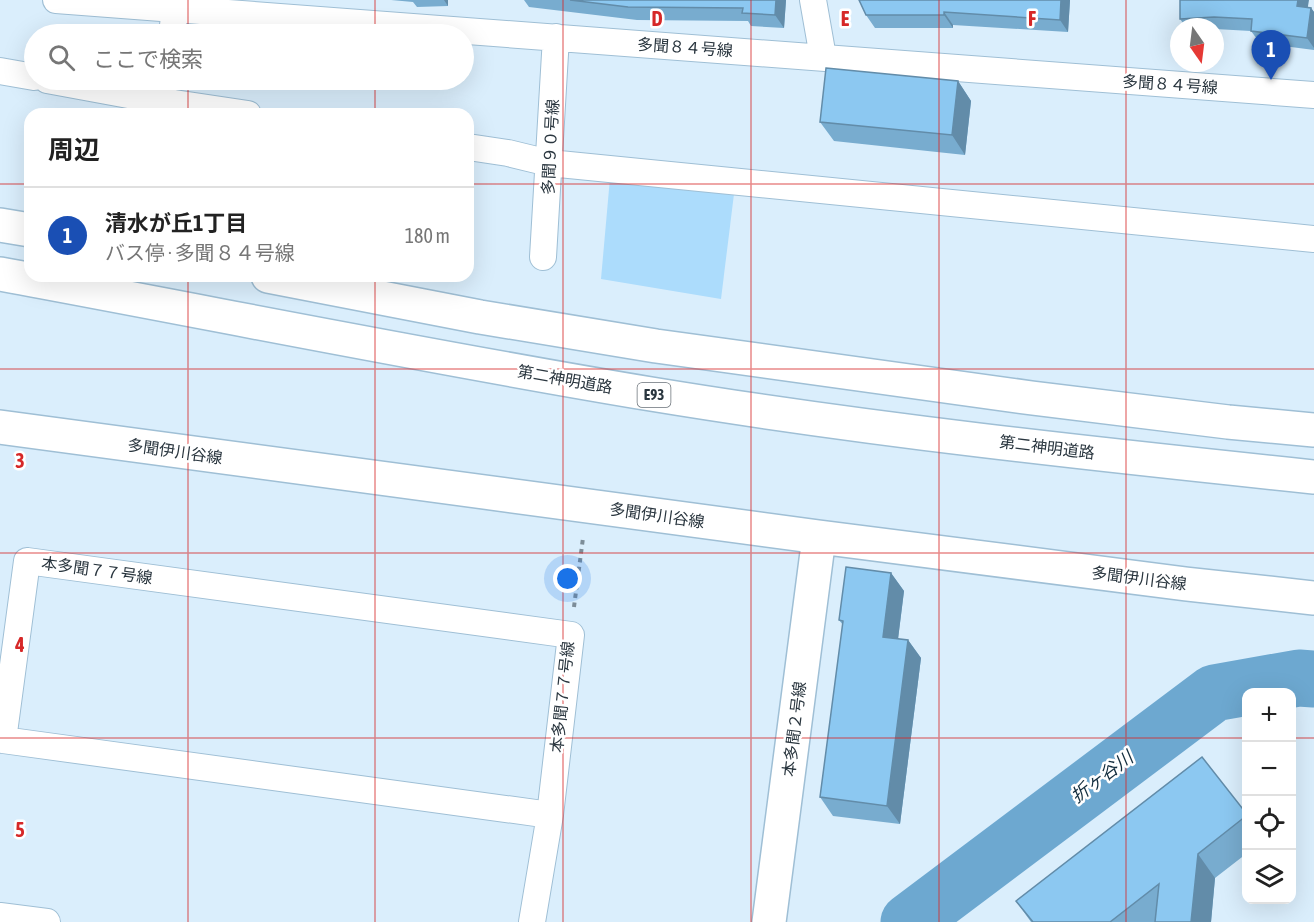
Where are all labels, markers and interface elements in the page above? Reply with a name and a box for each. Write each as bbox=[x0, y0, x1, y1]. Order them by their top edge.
text: D bbox=[651, 7, 663, 30]
text: E bbox=[841, 7, 850, 30]
text: F bbox=[1028, 7, 1036, 30]
north arrow bbox=[1170, 18, 1224, 72]
search box bbox=[24, 24, 474, 90]
pin: 1 bbox=[1252, 31, 1290, 80]
street label: 多聞８４号線 bbox=[636, 35, 734, 59]
icon: search bbox=[45, 41, 78, 74]
text: ここで検索 bbox=[93, 46, 203, 72]
street label: 多聞８４号線 bbox=[1121, 72, 1219, 96]
street label: 多聞９０号線 bbox=[538, 99, 562, 195]
text: 周辺 bbox=[48, 135, 100, 165]
text: 清水が丘1丁目 bbox=[105, 210, 247, 236]
text: 1 bbox=[63, 224, 72, 247]
text: 180 m bbox=[405, 224, 450, 247]
text: バス停 · 多聞８４号線 bbox=[105, 241, 295, 264]
street label: 第二神明道路 bbox=[516, 362, 614, 396]
road number: E93 bbox=[638, 383, 670, 407]
street label: 第二神明道路 bbox=[998, 432, 1096, 462]
street label: 多聞伊川谷線 bbox=[126, 435, 224, 467]
text: 3 bbox=[15, 449, 25, 472]
street label: 多聞伊川谷線 bbox=[608, 499, 706, 531]
street label: 本多聞７７号線 bbox=[40, 553, 154, 587]
street label: 多聞伊川谷線 bbox=[1090, 563, 1188, 593]
your location bbox=[553, 564, 582, 593]
text: 4 bbox=[14, 633, 25, 656]
street label: 本多聞７７号線 bbox=[547, 640, 577, 754]
street label: 本多聞２号線 bbox=[779, 680, 809, 778]
map controls bbox=[1242, 688, 1296, 904]
button: + bbox=[1242, 688, 1296, 742]
button: − bbox=[1242, 742, 1296, 796]
water label: 折ヶ谷川 bbox=[1067, 745, 1138, 807]
button: locate bbox=[1242, 796, 1296, 850]
text: 5 bbox=[15, 818, 25, 841]
button: layers bbox=[1242, 850, 1296, 904]

